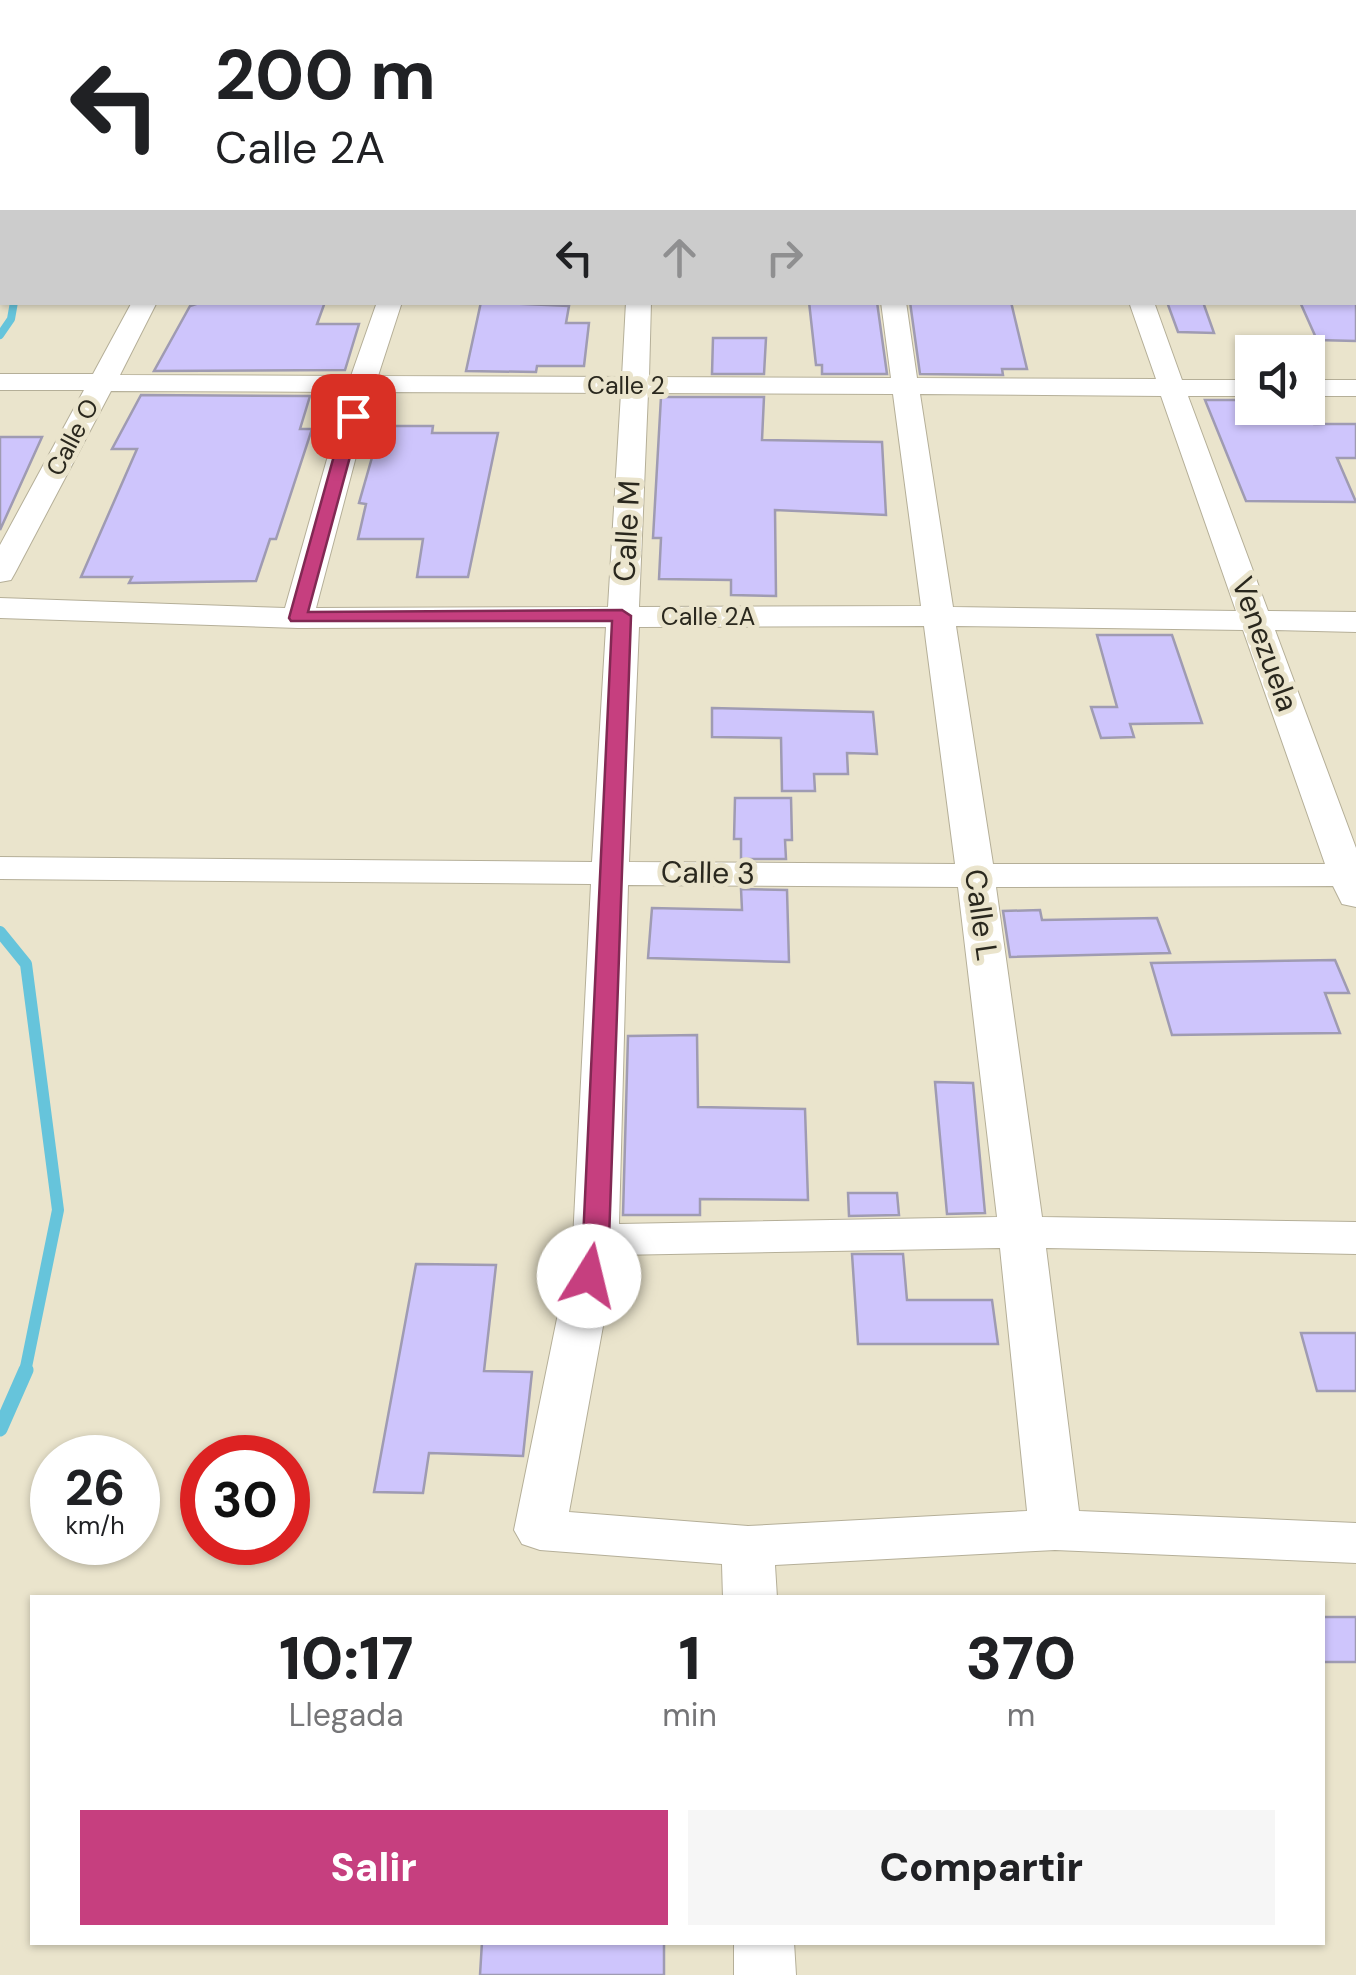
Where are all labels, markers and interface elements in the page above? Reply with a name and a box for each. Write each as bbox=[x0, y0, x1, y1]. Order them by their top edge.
text: 200 m bbox=[215, 30, 436, 121]
icon: left bbox=[50, 40, 180, 170]
text: Calle 2A bbox=[215, 118, 385, 177]
icon: left bbox=[547, 230, 602, 285]
icon: ahead bbox=[652, 230, 707, 285]
icon: right bbox=[757, 230, 812, 285]
map controls bbox=[1235, 335, 1325, 425]
button: sound bbox=[1235, 335, 1325, 425]
street label: Calle 2 bbox=[587, 369, 665, 402]
pin bbox=[311, 374, 396, 459]
icon: arrive bbox=[326, 389, 381, 444]
street label: Calle O bbox=[38, 393, 106, 482]
street label: Calle M bbox=[604, 479, 649, 583]
street label: Venezuela bbox=[1223, 571, 1308, 716]
street label: Calle 2A bbox=[661, 600, 755, 633]
street label: Calle 3 bbox=[661, 852, 755, 893]
street label: Calle L bbox=[956, 867, 1007, 963]
position arrow bbox=[537, 1224, 641, 1328]
speed limit sign: 30 bbox=[180, 1435, 310, 1565]
text: 26 bbox=[65, 1455, 125, 1521]
text: km/h bbox=[65, 1509, 125, 1542]
text: 10:17 bbox=[279, 1619, 413, 1698]
text: 1 bbox=[679, 1619, 701, 1698]
text: 370 bbox=[966, 1619, 1076, 1698]
text: Llegada bbox=[289, 1694, 404, 1736]
text: min bbox=[662, 1694, 717, 1736]
text: m bbox=[1007, 1694, 1035, 1736]
button: Salir bbox=[80, 1810, 668, 1925]
button: Compartir bbox=[688, 1810, 1275, 1925]

